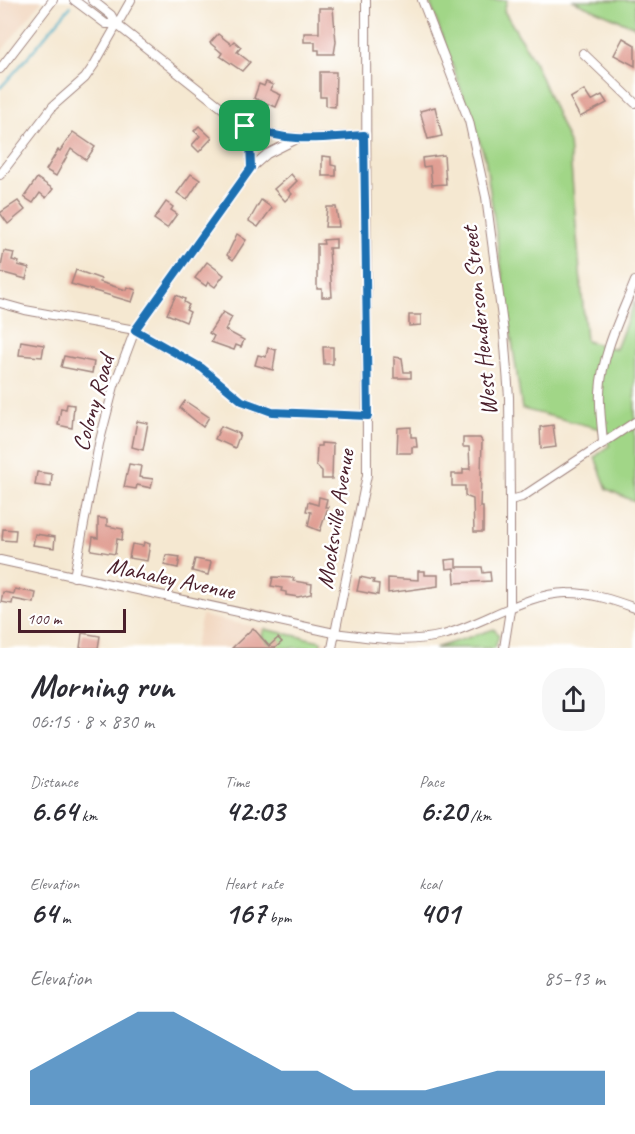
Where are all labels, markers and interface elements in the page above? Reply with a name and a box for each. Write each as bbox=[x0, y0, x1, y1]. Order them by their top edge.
pin bbox=[219, 100, 270, 151]
icon: arrive bbox=[228, 109, 261, 142]
street label: West Henderson Street bbox=[454, 223, 504, 417]
street label: Colony Road bbox=[65, 348, 122, 454]
street label: Mocksville Avenue bbox=[309, 445, 361, 591]
street label: Mahaley Avenue bbox=[105, 550, 240, 607]
scale bar bbox=[18, 606, 126, 634]
text: 100 m bbox=[27, 609, 61, 629]
text: Morning run bbox=[30, 665, 174, 707]
button: share bbox=[542, 668, 605, 731]
text: 06:15 · 8 × 830 m bbox=[30, 709, 154, 734]
text: Distance bbox=[30, 772, 78, 792]
text: Time bbox=[225, 772, 249, 792]
text: Pace bbox=[419, 772, 444, 792]
text: 6.64 bbox=[30, 792, 78, 830]
text: 42:03 bbox=[225, 792, 285, 830]
text: 6:20 bbox=[419, 792, 466, 830]
text: km bbox=[78, 806, 97, 826]
text: /km bbox=[466, 806, 491, 826]
text: Elevation bbox=[30, 874, 79, 894]
text: Heart rate bbox=[225, 874, 283, 894]
text: kcal bbox=[419, 874, 440, 894]
text: 64 bbox=[30, 894, 58, 932]
text: 167 bbox=[225, 894, 266, 932]
text: 401 bbox=[419, 894, 460, 932]
text: m bbox=[58, 908, 70, 928]
text: bpm bbox=[266, 908, 292, 928]
text: Elevation bbox=[30, 966, 92, 991]
text: 85–93 m bbox=[544, 966, 605, 991]

